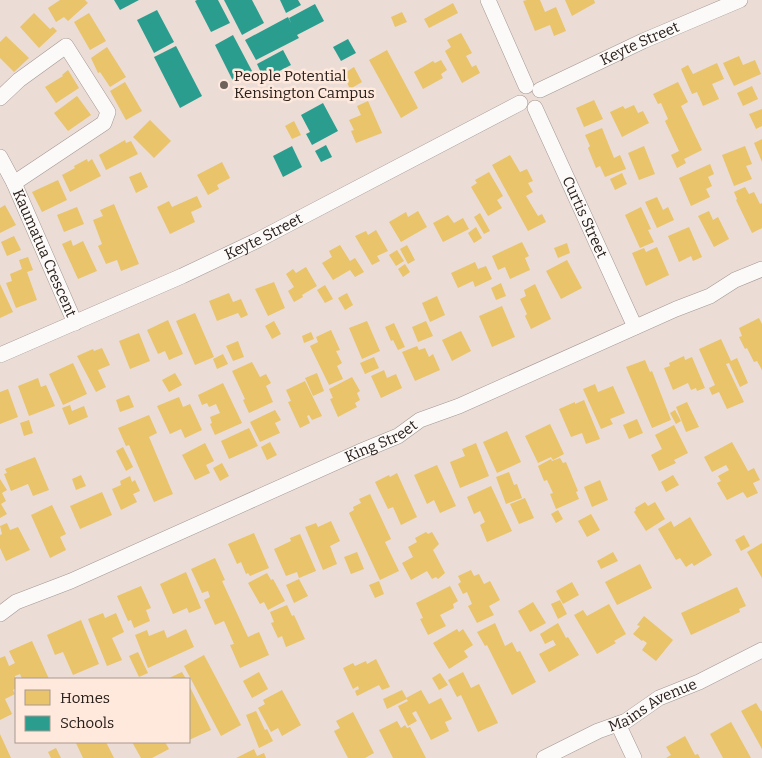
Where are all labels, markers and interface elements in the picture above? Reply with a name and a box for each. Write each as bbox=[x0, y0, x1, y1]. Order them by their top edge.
street label: Keyte Street bbox=[597, 18, 682, 69]
place label: People Potential Kensington Campus bbox=[234, 67, 375, 102]
marker: People Potential Kensington Campus bbox=[218, 79, 230, 91]
street label: Curtis Street bbox=[558, 174, 611, 261]
street label: Kaumatua Crescent bbox=[9, 186, 80, 320]
street label: Keyte Street bbox=[222, 209, 306, 264]
street label: King Street bbox=[342, 416, 421, 466]
street label: Mains Avenue bbox=[606, 675, 699, 736]
legend bbox=[15, 678, 190, 743]
text: Homes bbox=[60, 689, 110, 707]
text: Schools bbox=[60, 714, 114, 732]

